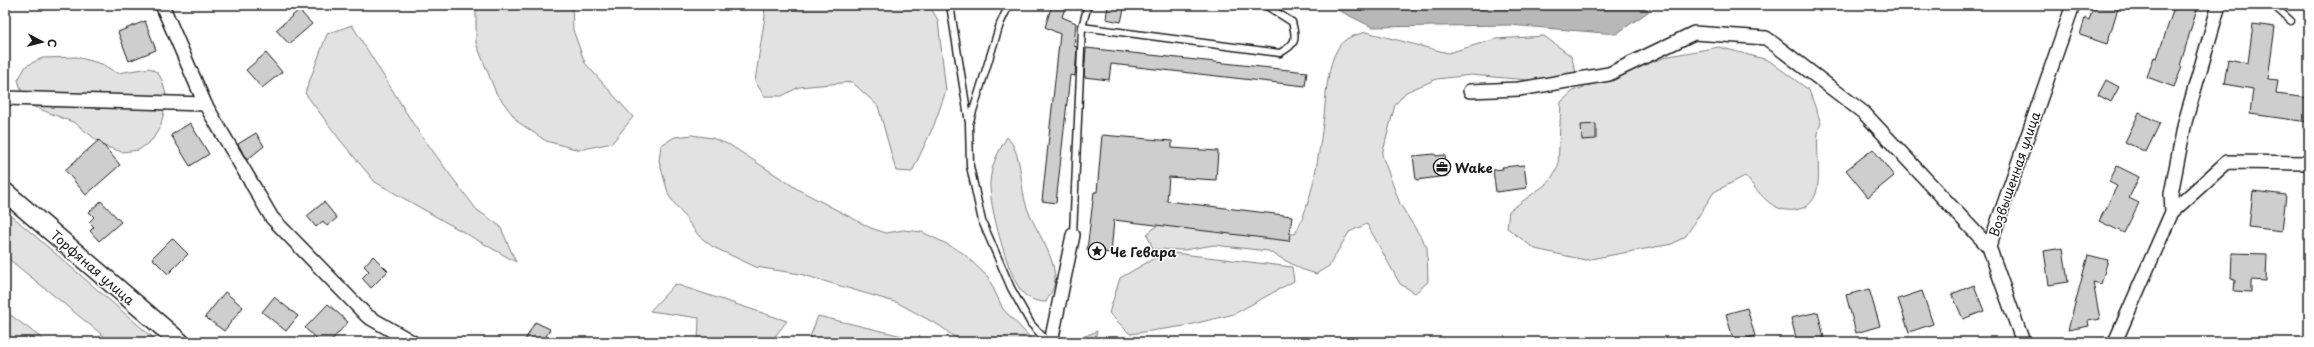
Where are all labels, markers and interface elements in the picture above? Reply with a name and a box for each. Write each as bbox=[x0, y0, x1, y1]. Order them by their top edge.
north arrow bbox=[22, 22, 62, 62]
text: С bbox=[43, 38, 61, 48]
street label: Возвышенная улица bbox=[1984, 108, 2045, 239]
office icon: Wake bbox=[1432, 157, 1452, 177]
place label: Wake bbox=[1455, 158, 1493, 177]
street label: Торфяная улица bbox=[47, 225, 140, 309]
place icon: Че Гевара bbox=[1087, 241, 1107, 261]
place label: Че Гевара bbox=[1110, 242, 1176, 261]

